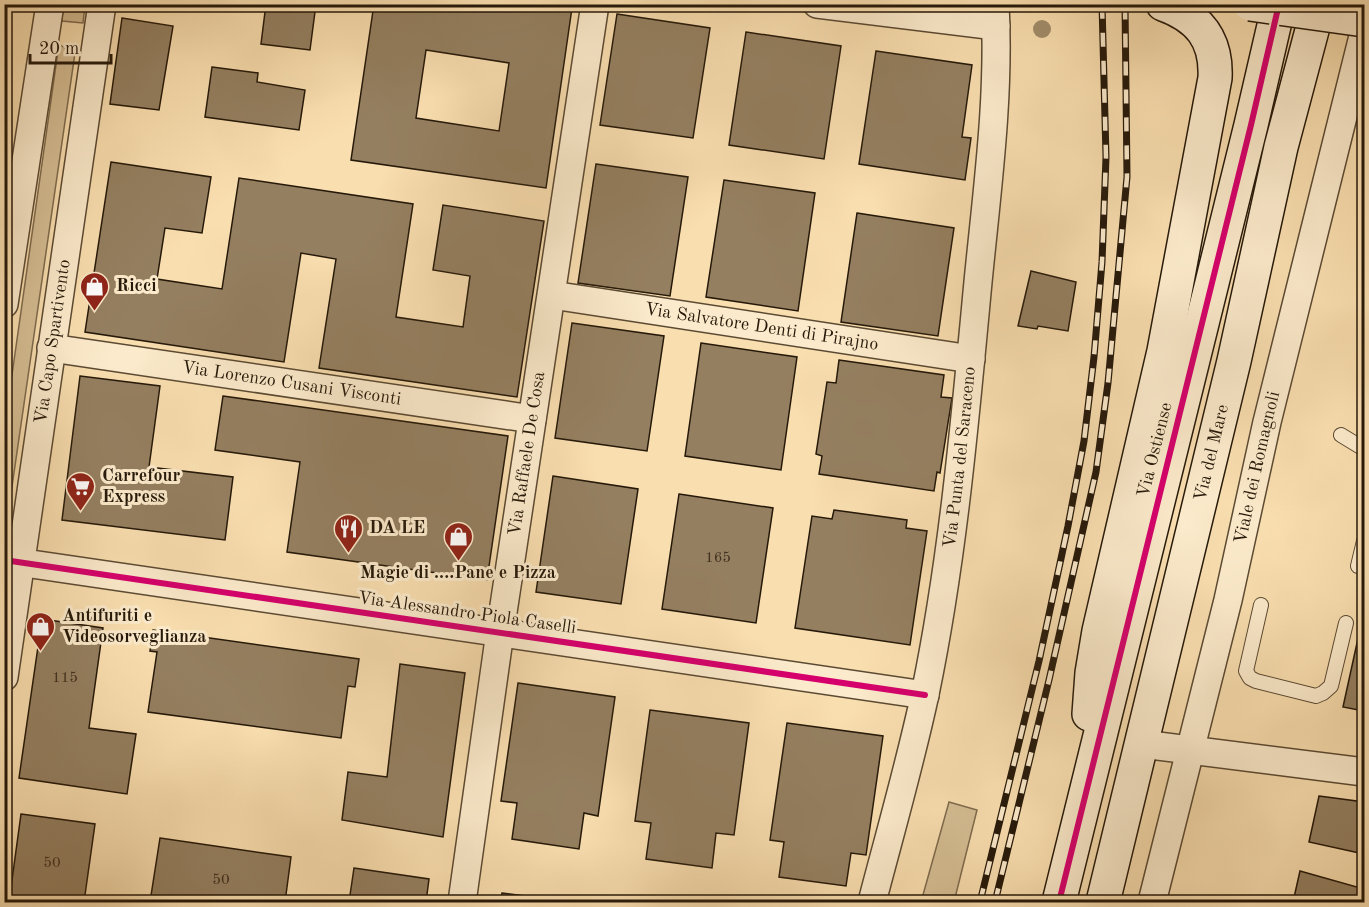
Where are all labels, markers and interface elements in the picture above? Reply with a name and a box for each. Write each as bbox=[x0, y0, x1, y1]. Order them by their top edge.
scale bar bbox=[30, 27, 111, 65]
text: 20 m bbox=[39, 40, 79, 58]
street label: Via Capo Spartivento bbox=[32, 258, 74, 425]
shop icon: Ricci bbox=[79, 270, 111, 312]
place label: Ricci bbox=[116, 277, 157, 295]
street label: Via Salvatore Denti di Pirajno bbox=[643, 300, 880, 354]
street label: Via Lorenzo Cusani Visconti bbox=[180, 358, 403, 409]
street label: Via Punta del Saraceno bbox=[941, 366, 979, 549]
street label: Via Raffaele De Cosa bbox=[506, 370, 548, 537]
street label: Viale dei Romagnoli bbox=[1232, 389, 1283, 546]
street label: Via Ostiense bbox=[1134, 400, 1176, 500]
street label: Via del Mare bbox=[1191, 403, 1232, 503]
place label: Carrefour Express bbox=[102, 467, 180, 506]
supermarket icon: Carrefour Express bbox=[65, 470, 97, 512]
restaurant icon: DA LE bbox=[332, 512, 364, 554]
place label: DA LE bbox=[369, 519, 425, 537]
shop icon: Magie di ....Pane e Pizza bbox=[442, 520, 474, 562]
house number: 165 bbox=[705, 551, 731, 566]
place label: Magie di ....Pane e Pizza bbox=[360, 564, 556, 582]
street label: Via Alessandro Piola Caselli bbox=[357, 589, 577, 637]
place label: Antifuriti e Videosorveglianza bbox=[62, 607, 206, 646]
shop icon: Antifuriti e Videosorveglianza bbox=[25, 610, 57, 652]
house number: 115 bbox=[52, 671, 78, 686]
house number: 50 bbox=[43, 856, 61, 871]
house number: 50 bbox=[212, 873, 230, 888]

